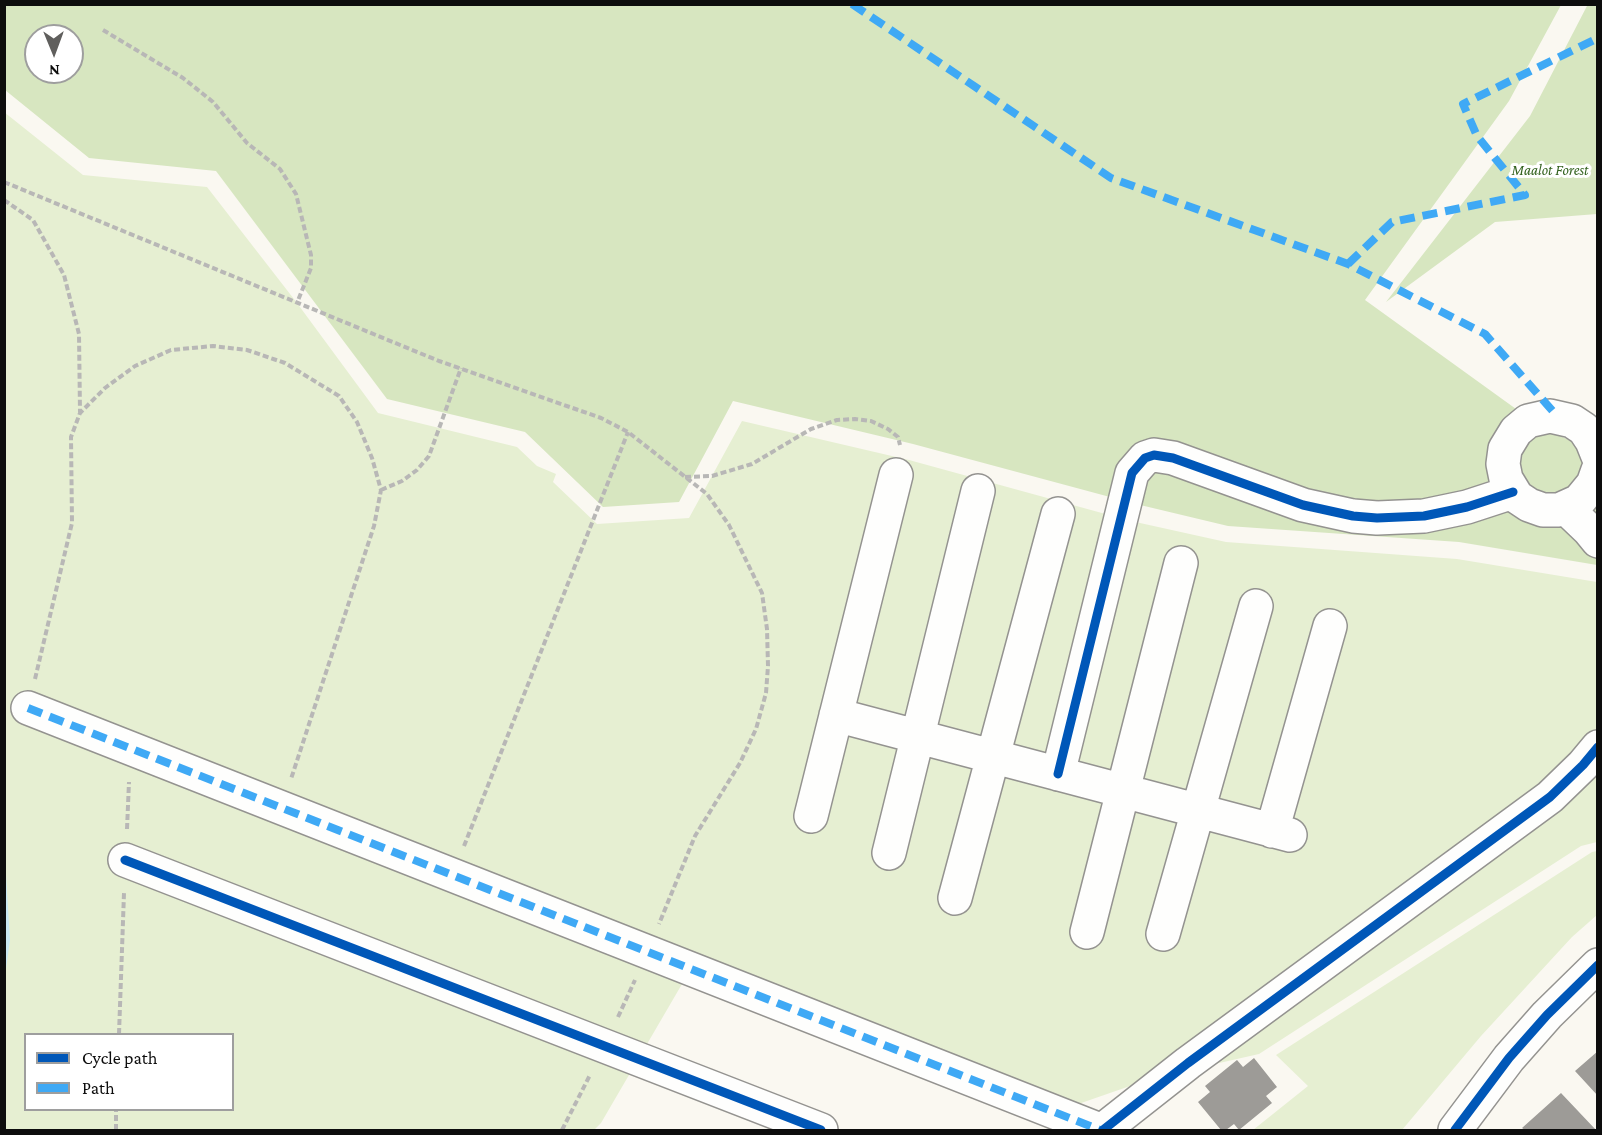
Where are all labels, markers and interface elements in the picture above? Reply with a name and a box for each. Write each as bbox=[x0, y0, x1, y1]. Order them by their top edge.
north arrow bbox=[24, 24, 84, 84]
text: N bbox=[49, 62, 60, 79]
park label: Maalot Forest bbox=[1511, 161, 1589, 179]
legend bbox=[24, 1033, 234, 1111]
text: Cycle path bbox=[82, 1048, 157, 1068]
text: Path bbox=[82, 1078, 115, 1098]

